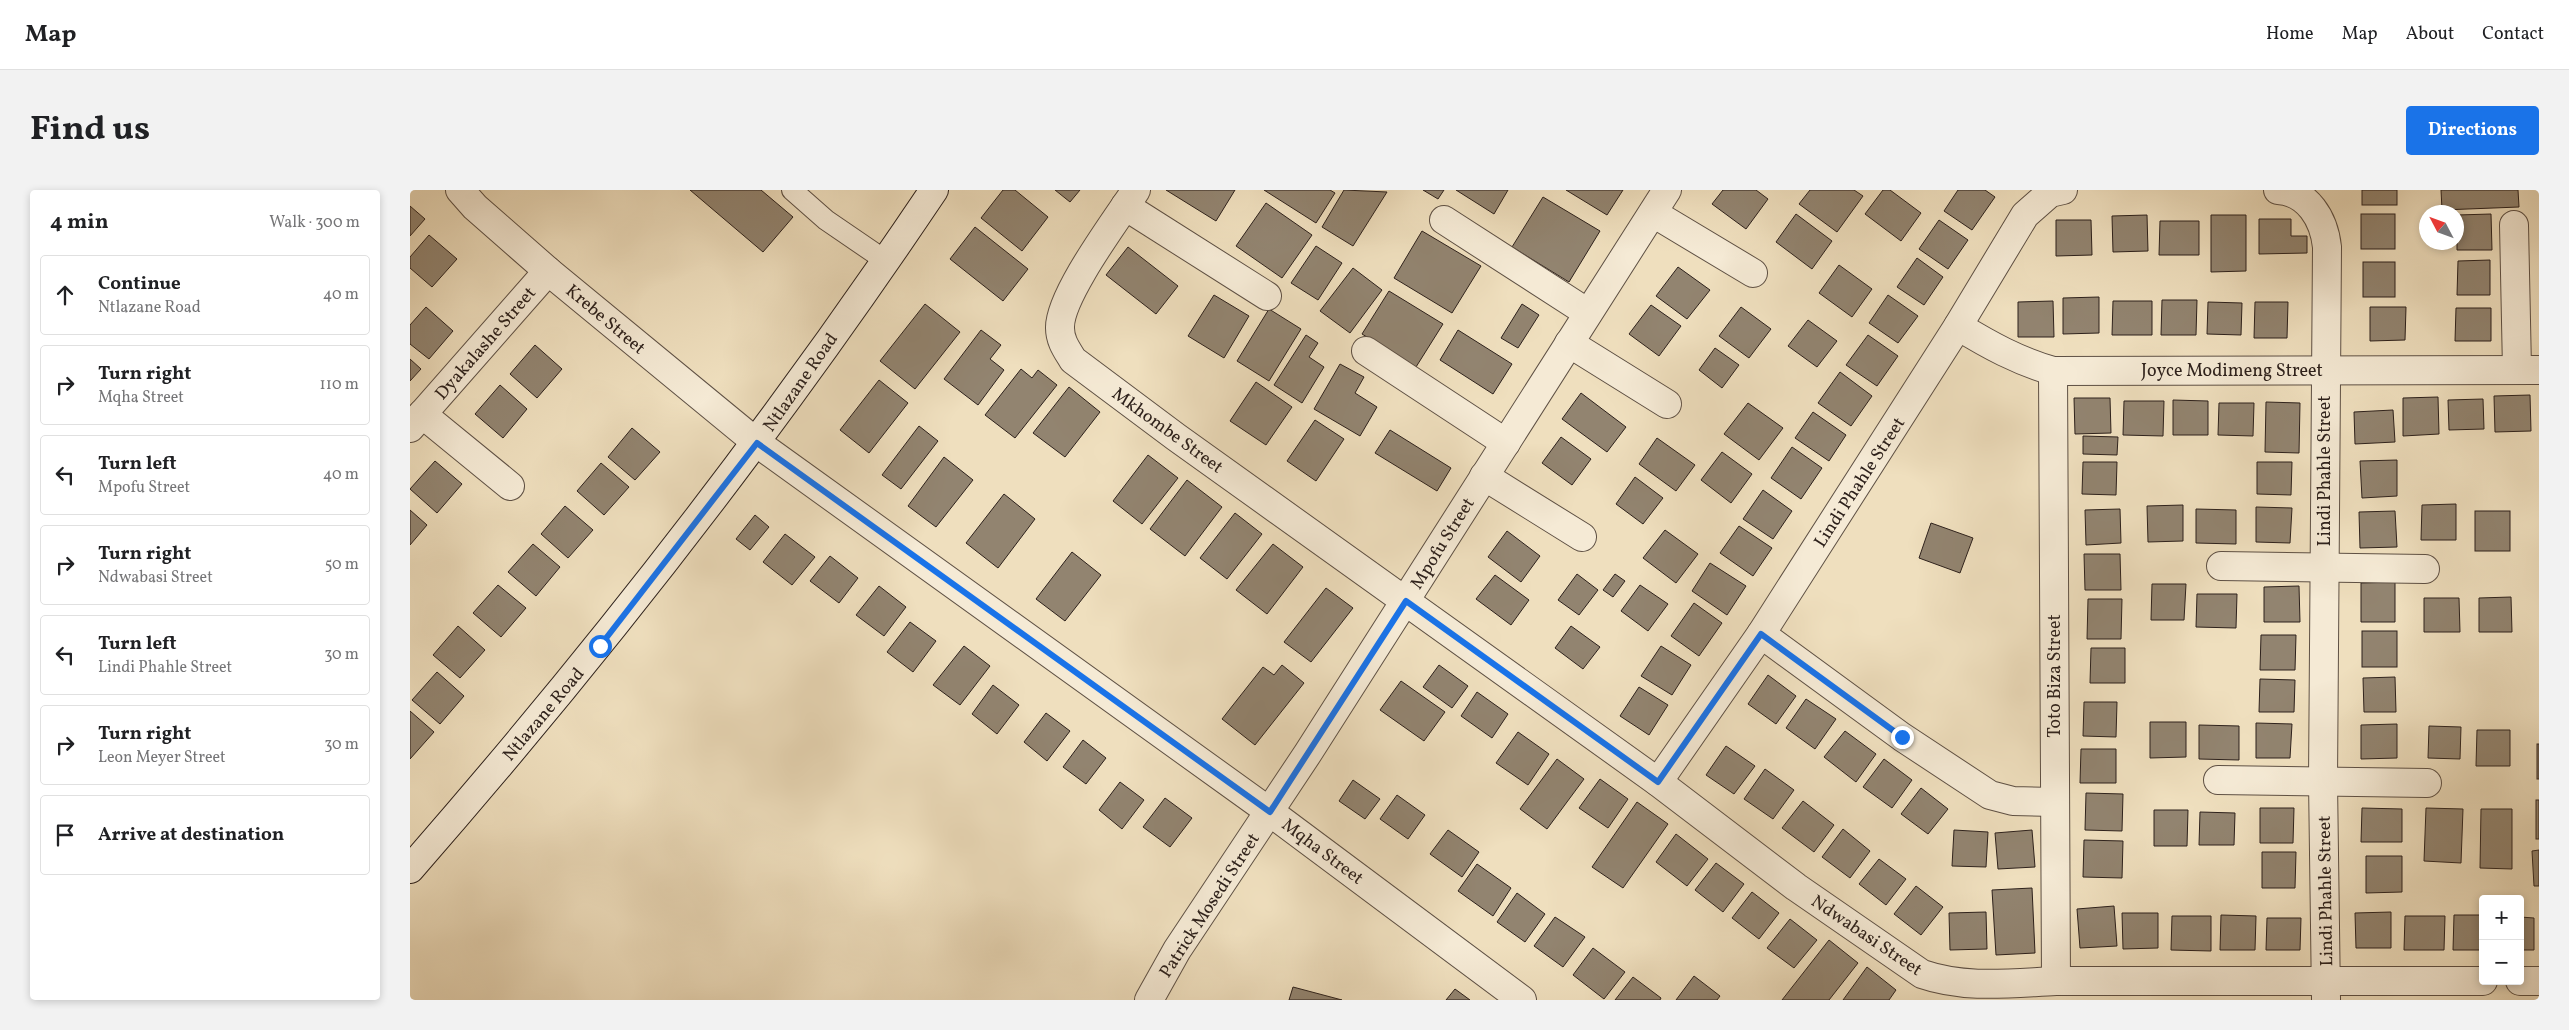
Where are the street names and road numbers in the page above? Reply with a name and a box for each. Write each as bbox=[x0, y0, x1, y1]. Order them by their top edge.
street label: Krebe Street bbox=[560, 279, 650, 361]
street label: Dyakalashe Street bbox=[430, 282, 542, 406]
street label: Ntlazane Road bbox=[758, 328, 845, 437]
street label: Joyce Modimeng Street bbox=[2141, 359, 2323, 384]
street label: Mkhombe Street bbox=[1106, 382, 1228, 480]
street label: Lindi Phahle Street bbox=[2313, 396, 2338, 546]
street label: Lindi Phahle Street bbox=[1809, 413, 1912, 553]
street label: Mpofu Street bbox=[1405, 493, 1481, 594]
street label: Toto Biza Street bbox=[2043, 614, 2068, 738]
street label: Ntlazane Road bbox=[497, 663, 591, 767]
street label: Mqha Street bbox=[1276, 813, 1368, 891]
street label: Lindi Phahle Street bbox=[2313, 815, 2340, 967]
street label: Patrick Mosedi Street bbox=[1154, 829, 1266, 983]
street label: Ndwabasi Street bbox=[1806, 890, 1927, 983]

